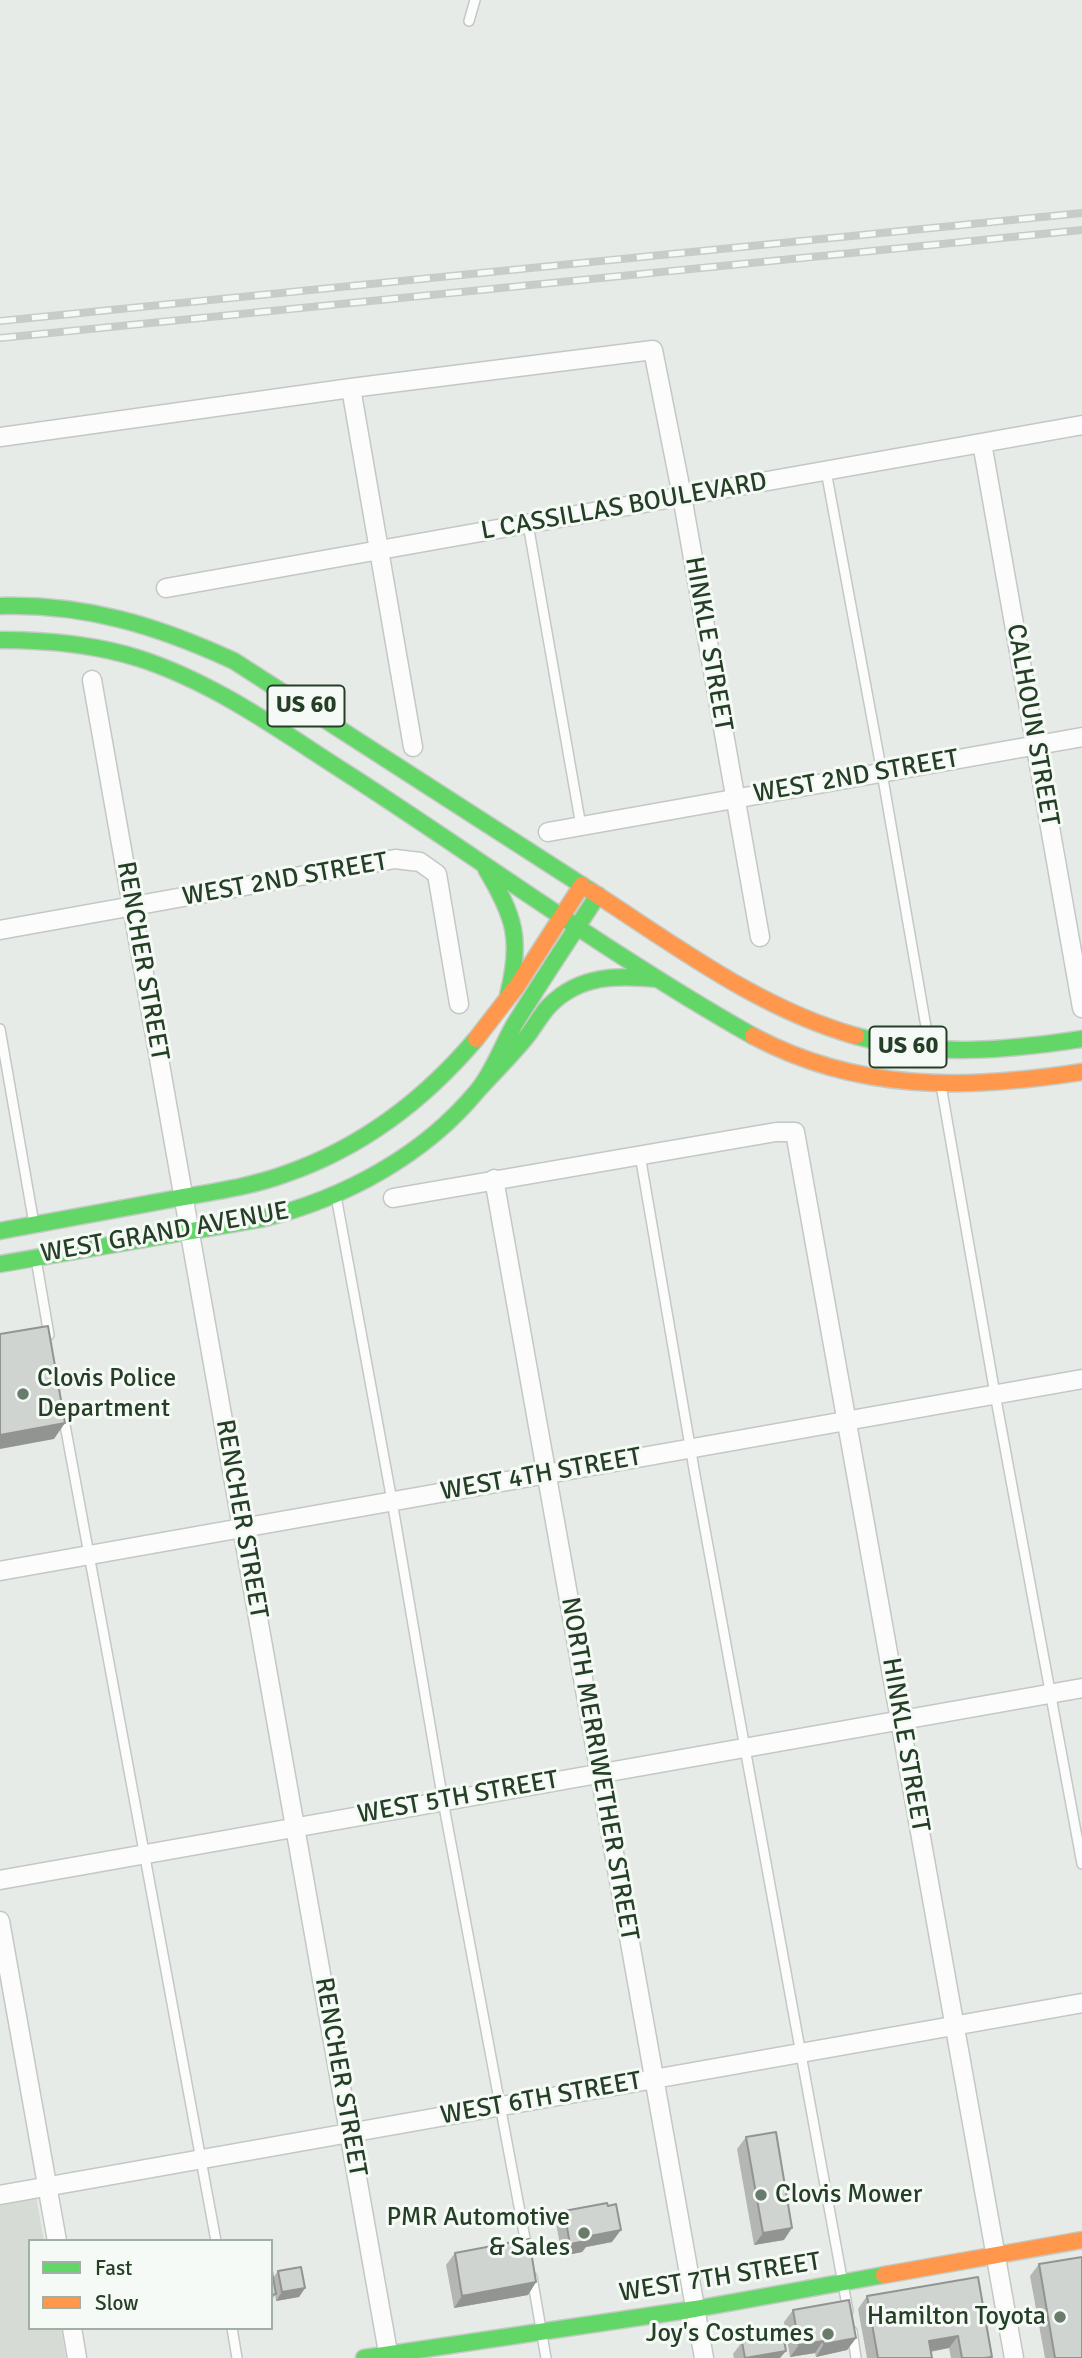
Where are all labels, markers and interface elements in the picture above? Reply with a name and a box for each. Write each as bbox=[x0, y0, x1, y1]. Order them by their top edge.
street label: L CASSILLAS BOULEVARD bbox=[479, 466, 769, 548]
street label: HINKLE STREET bbox=[677, 554, 739, 734]
street label: CALHOUN STREET bbox=[999, 621, 1065, 829]
road number: US 60 bbox=[268, 686, 344, 726]
street label: WEST 2ND STREET bbox=[751, 744, 961, 810]
street label: WEST 2ND STREET bbox=[180, 847, 390, 913]
street label: RENCHER STREET bbox=[109, 859, 175, 1063]
road number: US 60 bbox=[870, 1027, 946, 1068]
street label: WEST GRAND AVENUE bbox=[38, 1196, 292, 1270]
place label: Clovis Police Department bbox=[37, 1363, 176, 1424]
marker: Clovis Police Department bbox=[15, 1386, 31, 1402]
street label: RENCHER STREET bbox=[208, 1417, 274, 1621]
street label: WEST 4TH STREET bbox=[438, 1442, 644, 1508]
street label: NORTH MERRIWETHER STREET bbox=[553, 1595, 645, 1943]
street label: HINKLE STREET bbox=[874, 1655, 936, 1835]
street label: WEST 5TH STREET bbox=[355, 1765, 561, 1831]
street label: RENCHER STREET bbox=[307, 1975, 373, 2179]
street label: WEST 6TH STREET bbox=[438, 2066, 644, 2132]
place label: Clovis Mower bbox=[775, 2179, 922, 2211]
marker: Clovis Mower bbox=[753, 2187, 769, 2203]
place label: PMR Automotive & Sales bbox=[387, 2202, 570, 2264]
marker: PMR Automotive & Sales bbox=[576, 2225, 592, 2241]
legend bbox=[28, 2239, 273, 2330]
street label: WEST 7TH STREET bbox=[617, 2247, 823, 2309]
text: Fast bbox=[95, 2255, 132, 2281]
text: Slow bbox=[95, 2290, 139, 2316]
place label: Hamilton Toyota bbox=[867, 2301, 1046, 2333]
marker: Hamilton Toyota bbox=[1052, 2309, 1068, 2325]
place label: Joy's Costumes bbox=[646, 2318, 814, 2350]
marker: Joy's Costumes bbox=[820, 2326, 836, 2342]

